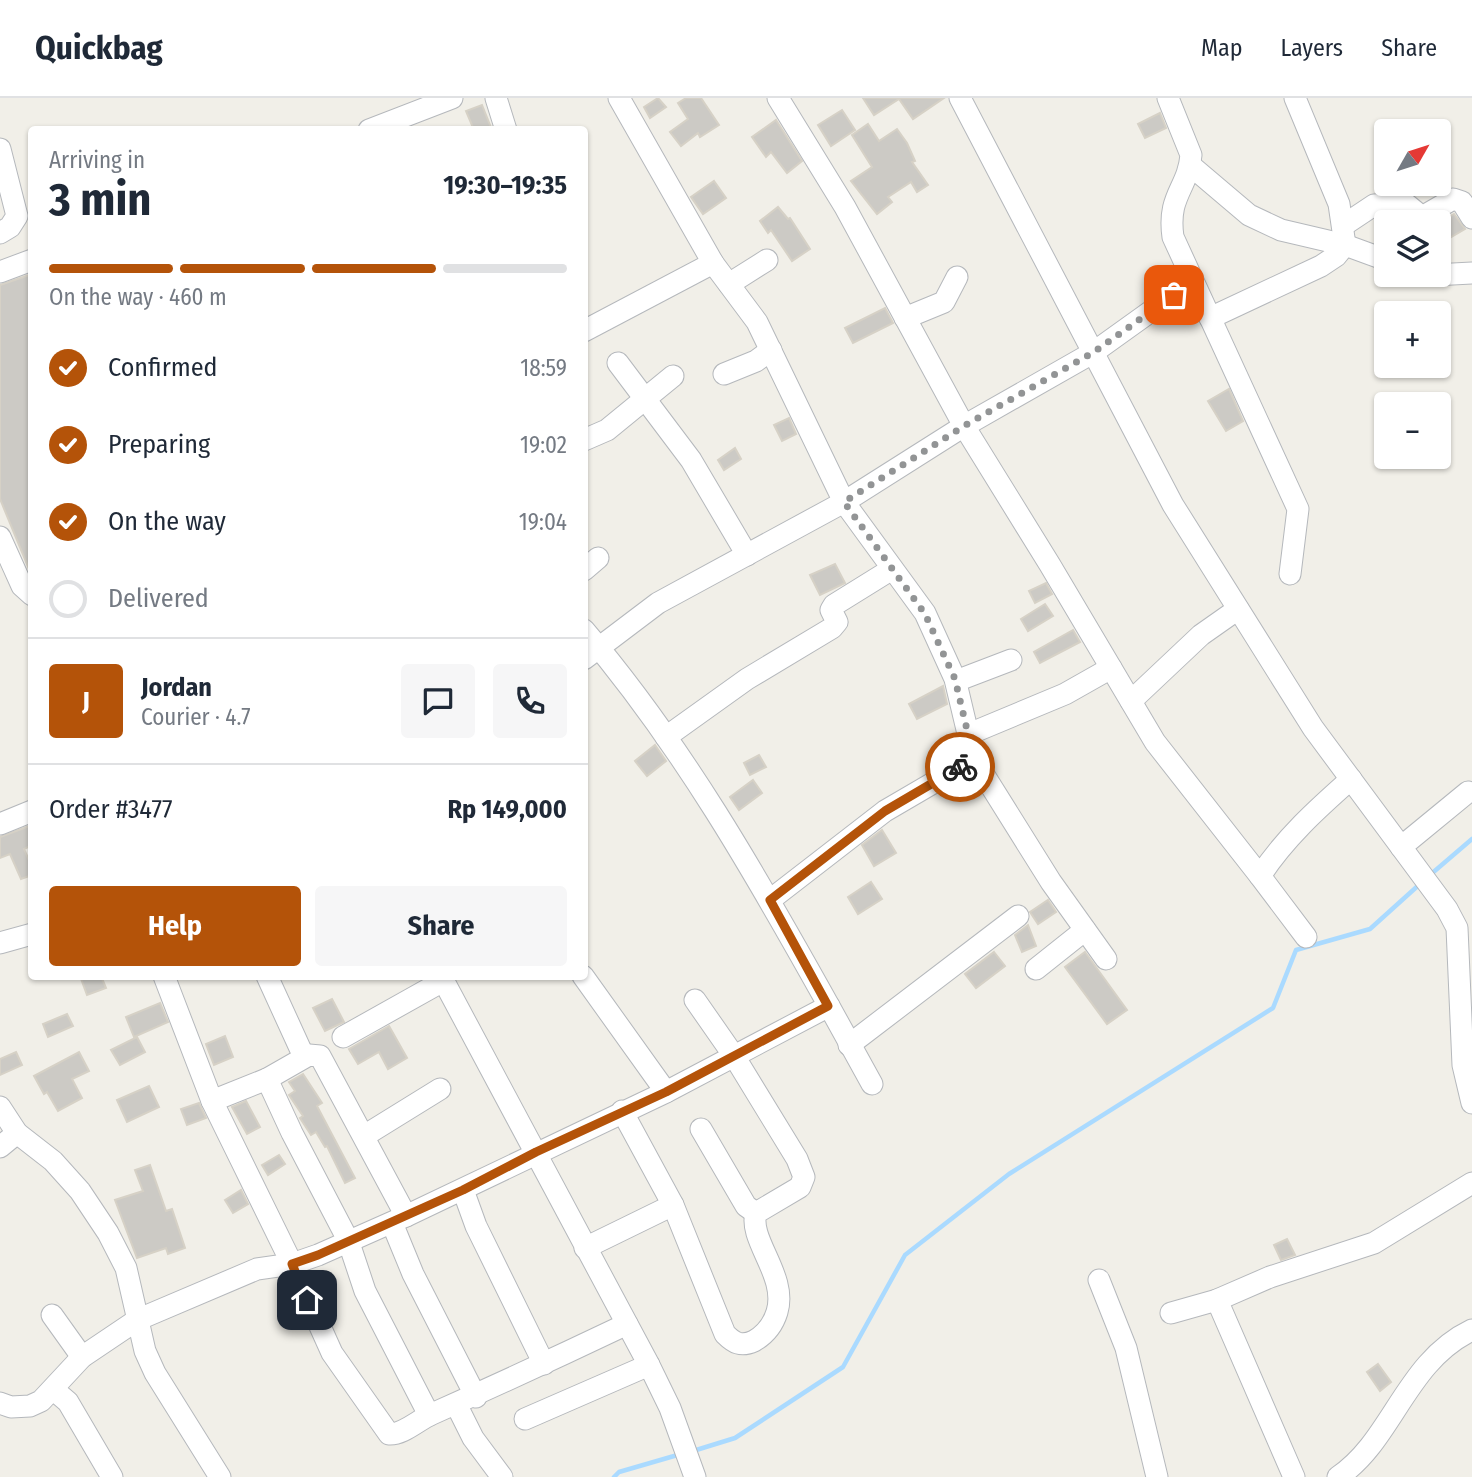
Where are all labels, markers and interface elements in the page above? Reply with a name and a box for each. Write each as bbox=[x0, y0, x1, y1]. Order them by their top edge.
text: Quickbag bbox=[35, 28, 163, 68]
text: Map bbox=[1201, 34, 1243, 62]
text: Layers bbox=[1281, 34, 1343, 62]
text: Share bbox=[1381, 34, 1437, 62]
north arrow bbox=[1374, 119, 1451, 196]
map controls bbox=[1374, 119, 1451, 469]
text: Arriving in bbox=[49, 146, 145, 174]
text: 19:30–19:35 bbox=[443, 170, 567, 201]
text: 3 min bbox=[49, 172, 151, 227]
button: layers bbox=[1374, 210, 1451, 287]
pin bbox=[1144, 265, 1204, 325]
icon: bag bbox=[1155, 276, 1193, 314]
text: On the way · 460 m bbox=[49, 283, 227, 311]
button: + bbox=[1374, 301, 1451, 378]
icon: check bbox=[49, 349, 87, 387]
text: Confirmed bbox=[108, 352, 218, 383]
text: 18:59 bbox=[520, 354, 567, 382]
button: − bbox=[1374, 392, 1451, 469]
icon: check bbox=[49, 426, 87, 464]
text: Preparing bbox=[108, 429, 210, 460]
text: 19:02 bbox=[520, 431, 567, 459]
icon: check bbox=[49, 503, 87, 541]
text: On the way bbox=[108, 506, 226, 537]
text: 19:04 bbox=[519, 508, 567, 536]
text: Delivered bbox=[108, 583, 209, 614]
button: chat bbox=[401, 664, 475, 738]
button: phone bbox=[493, 664, 567, 738]
text: Jordan bbox=[141, 672, 212, 703]
text: J bbox=[82, 686, 90, 717]
text: Courier · 4.7 bbox=[141, 703, 251, 731]
courier bbox=[925, 732, 995, 802]
icon: bike bbox=[941, 748, 979, 786]
text: Order #3477 bbox=[49, 794, 173, 825]
text: Rp 149,000 bbox=[447, 794, 567, 825]
button: Help bbox=[49, 886, 301, 966]
button: Share bbox=[315, 886, 567, 966]
pin bbox=[277, 1270, 337, 1330]
icon: home bbox=[288, 1281, 326, 1319]

